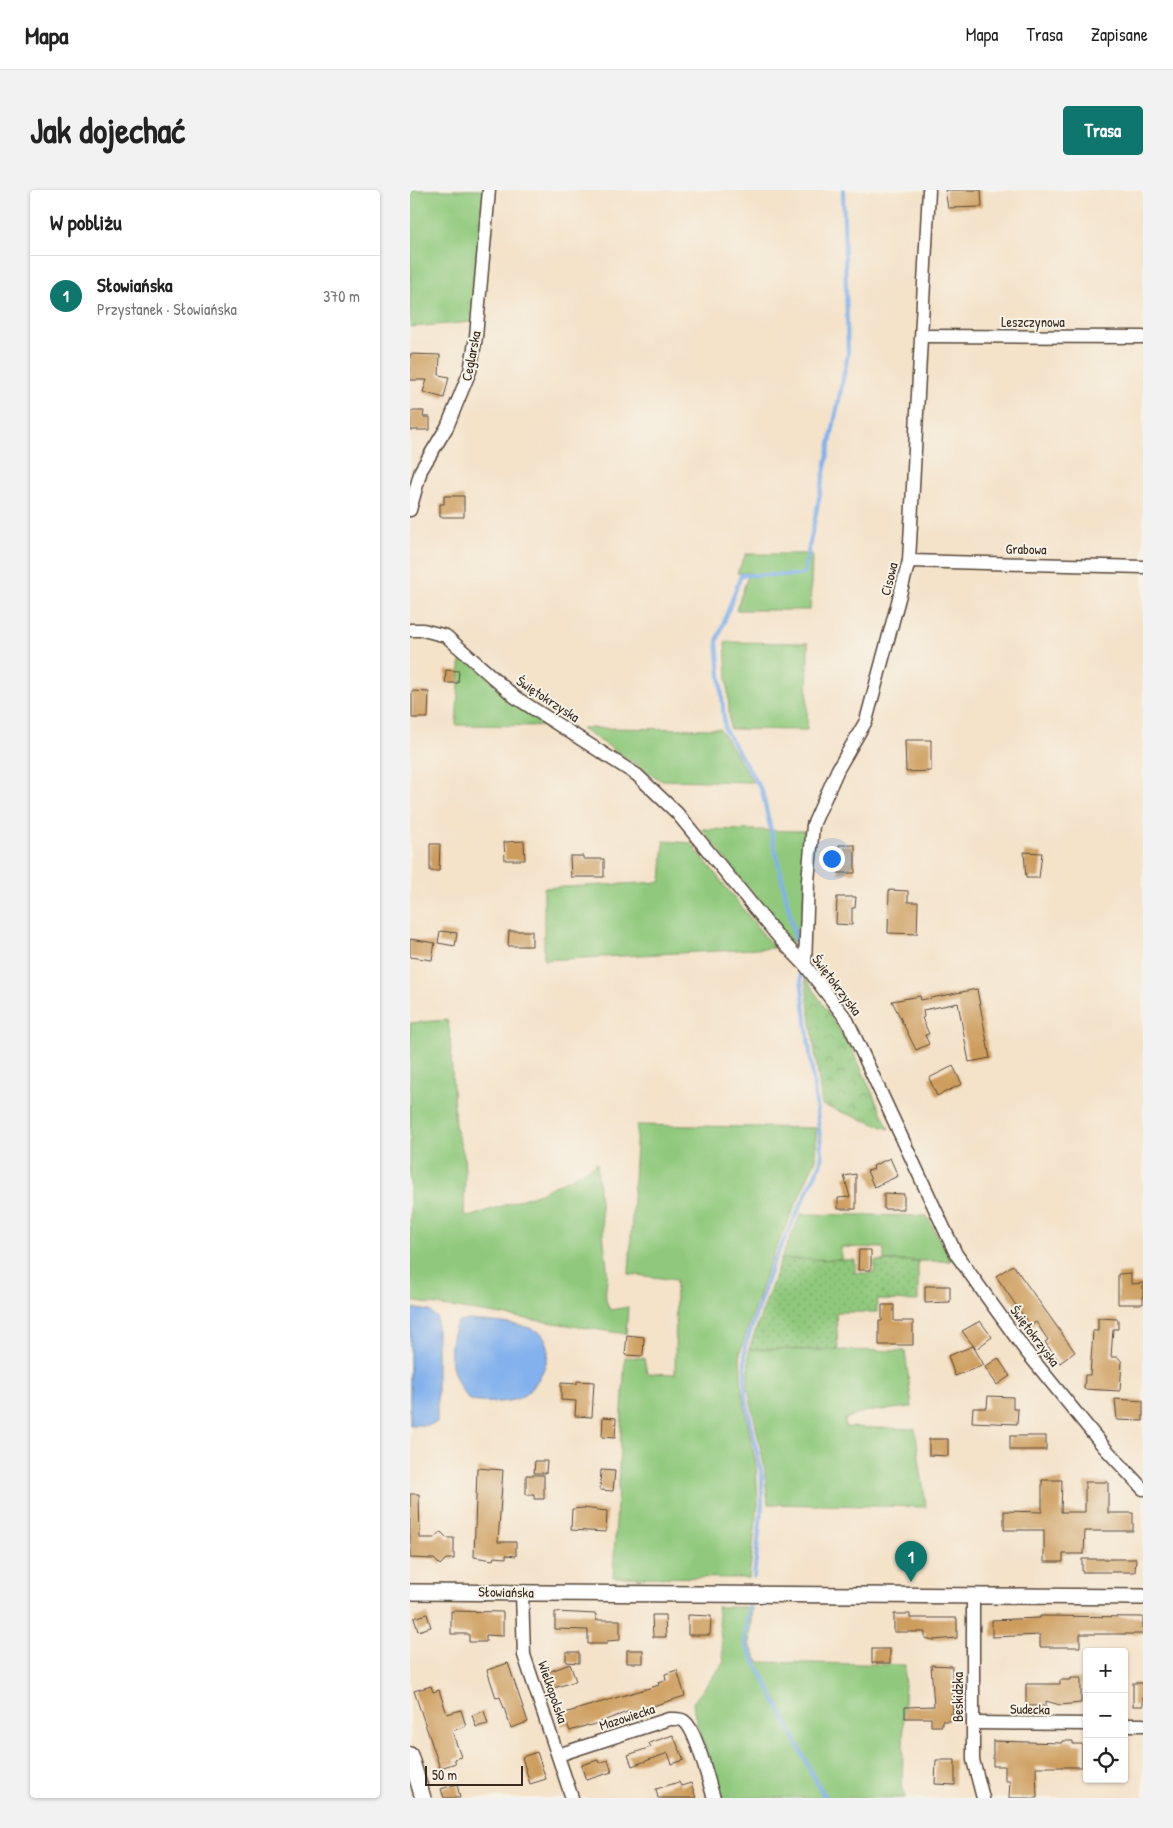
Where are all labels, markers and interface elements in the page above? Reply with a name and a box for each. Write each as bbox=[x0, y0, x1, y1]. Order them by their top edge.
text: Mapa bbox=[25, 19, 68, 51]
text: Mapa bbox=[966, 22, 998, 47]
text: Trasa bbox=[1026, 22, 1063, 47]
text: Zapisane bbox=[1091, 22, 1148, 47]
button: Trasa bbox=[1063, 106, 1143, 155]
text: Jak dojechać bbox=[30, 107, 185, 154]
text: W pobliżu bbox=[50, 208, 122, 237]
text: Słowiańska bbox=[97, 272, 172, 298]
text: 1 bbox=[63, 285, 69, 307]
text: 370 m bbox=[323, 285, 360, 307]
text: Przystanek · Słowiańska bbox=[97, 298, 237, 320]
street label: Leszczynowa bbox=[1001, 312, 1065, 332]
street label: Ceglarska bbox=[456, 329, 486, 383]
street label: Grabowa bbox=[1005, 539, 1047, 558]
street label: Cisowa bbox=[875, 560, 902, 598]
street label: Świętokrzyska bbox=[512, 671, 584, 727]
your location bbox=[819, 846, 845, 872]
street label: Świętokrzyska bbox=[807, 950, 867, 1020]
street label: Świętokrzyska bbox=[1005, 1301, 1065, 1371]
pin: 1 bbox=[895, 1541, 927, 1582]
street label: Słowiańska bbox=[478, 1582, 534, 1601]
map controls bbox=[1083, 1648, 1128, 1783]
button: + bbox=[1083, 1648, 1128, 1693]
street label: Wielkopolska bbox=[533, 1658, 573, 1726]
street label: Beskidzka bbox=[948, 1672, 967, 1722]
button: − bbox=[1083, 1693, 1128, 1738]
street label: Mazowiecka bbox=[597, 1698, 658, 1734]
street label: Sudecka bbox=[1010, 1699, 1051, 1718]
button: locate bbox=[1083, 1738, 1128, 1783]
scale bar bbox=[425, 1763, 522, 1786]
text: 50 m bbox=[432, 1765, 457, 1784]

